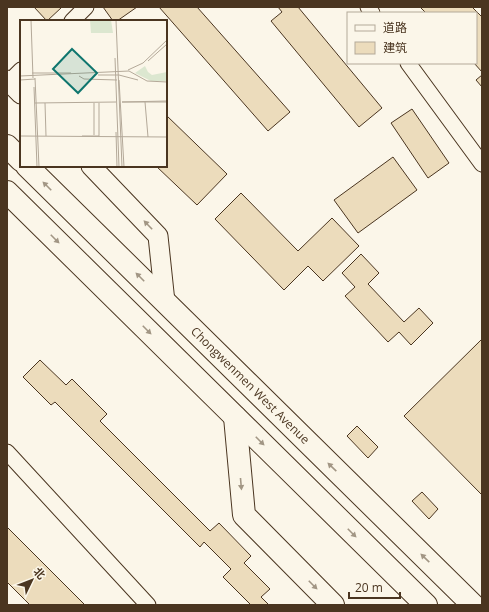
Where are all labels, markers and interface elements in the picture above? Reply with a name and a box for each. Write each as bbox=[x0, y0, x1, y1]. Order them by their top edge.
legend bbox=[347, 12, 477, 64]
text: 道路 bbox=[383, 19, 407, 36]
inset map bbox=[20, 20, 167, 167]
text: 建筑 bbox=[383, 39, 407, 56]
one-way arrow bbox=[42, 181, 52, 191]
one-way arrow bbox=[143, 220, 153, 230]
one-way arrow bbox=[50, 234, 60, 244]
one-way arrow bbox=[135, 272, 145, 282]
street label: Chongwenmen West Avenue bbox=[187, 323, 314, 448]
one-way arrow bbox=[142, 325, 152, 335]
one-way arrow bbox=[255, 436, 265, 446]
one-way arrow bbox=[327, 462, 337, 472]
one-way arrow bbox=[238, 478, 244, 490]
one-way arrow bbox=[347, 528, 357, 538]
one-way arrow bbox=[420, 553, 430, 563]
north arrow bbox=[12, 560, 52, 600]
text: 北 bbox=[30, 564, 49, 582]
scale bar bbox=[349, 574, 400, 600]
text: 20 m bbox=[355, 579, 383, 596]
one-way arrow bbox=[308, 580, 318, 590]

